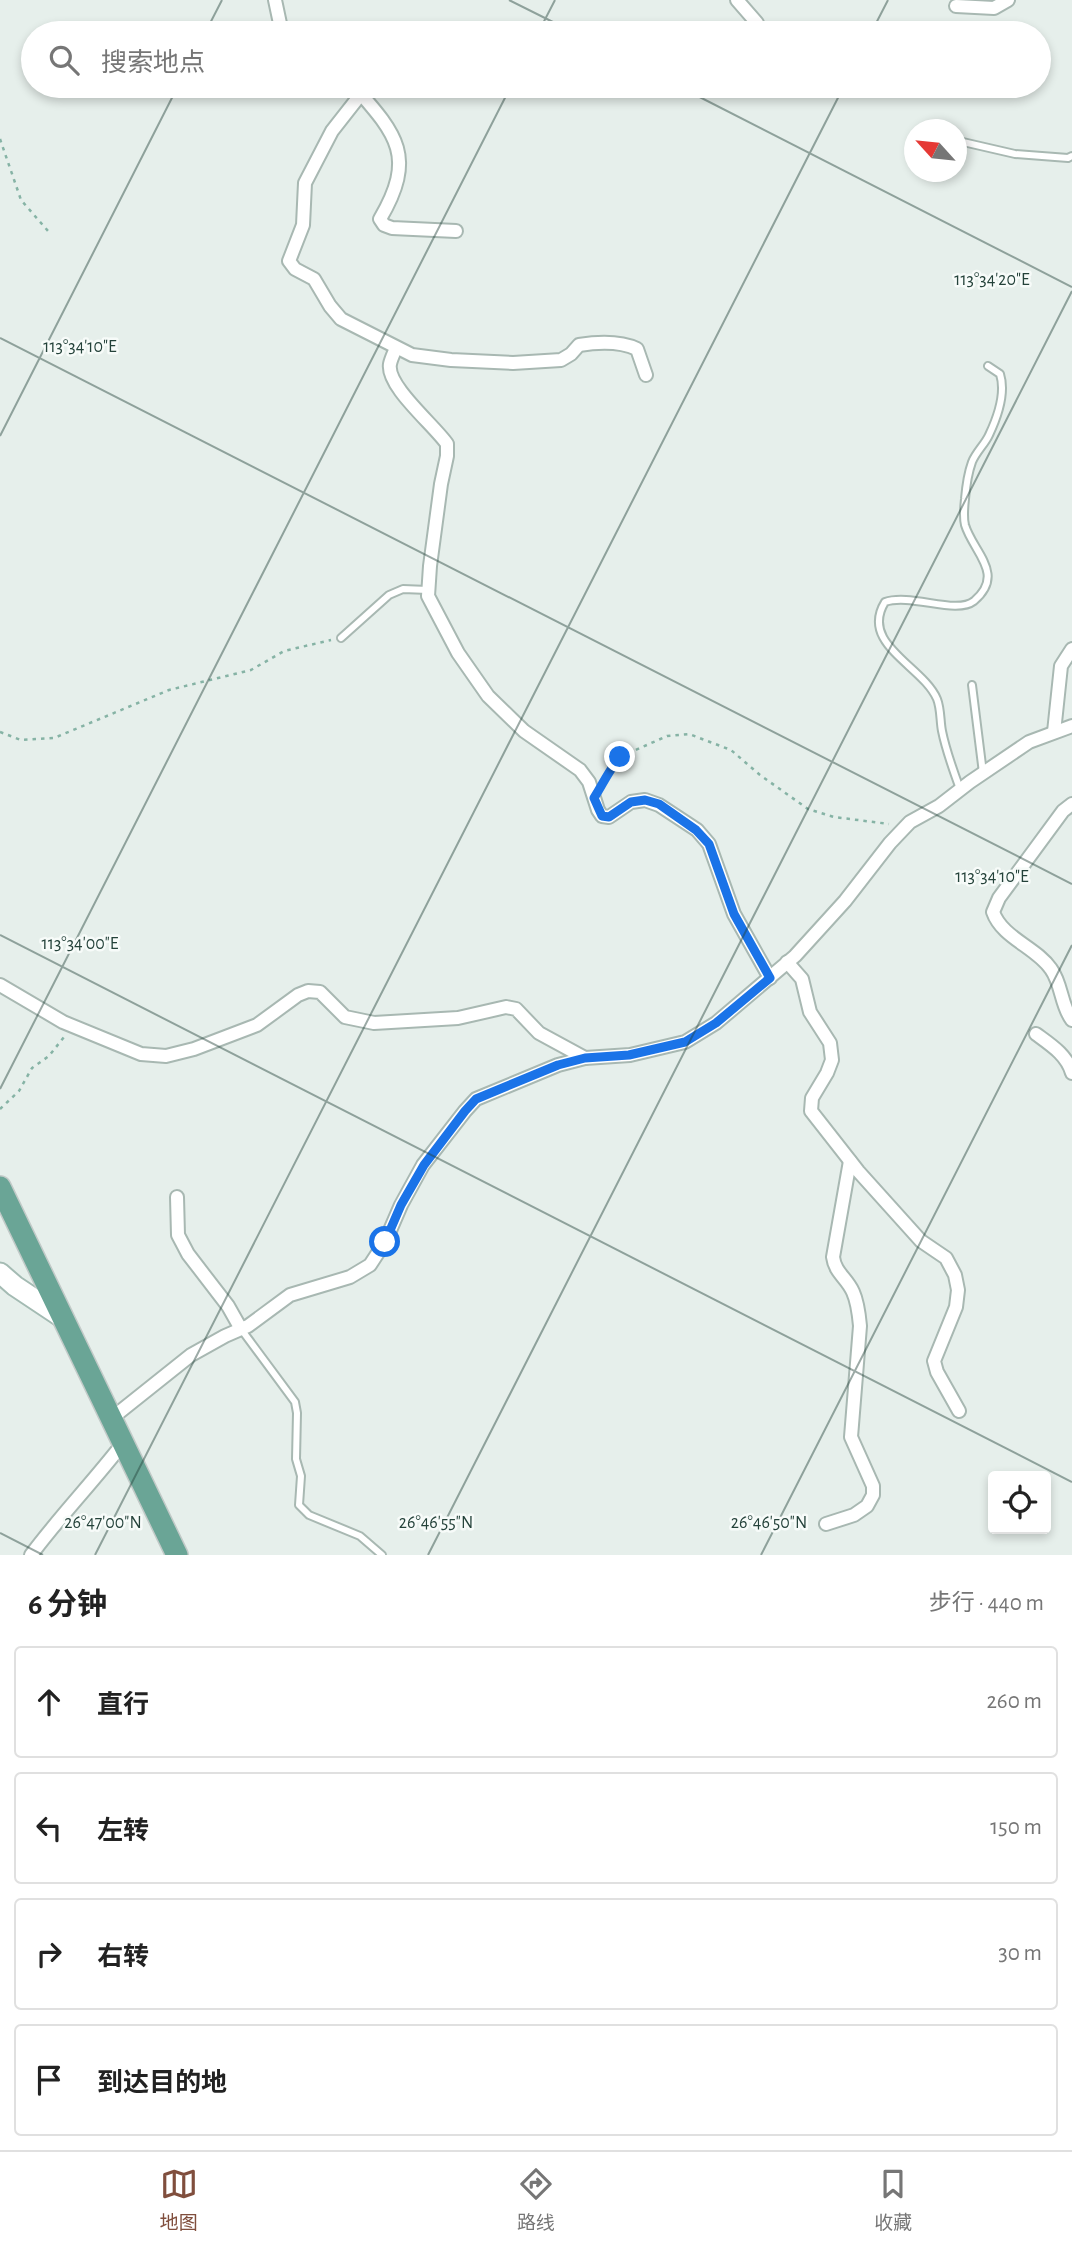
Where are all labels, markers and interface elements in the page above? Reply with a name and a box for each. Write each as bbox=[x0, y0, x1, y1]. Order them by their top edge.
search box bbox=[21, 21, 1051, 98]
icon: search bbox=[45, 41, 83, 79]
text: 搜索地点 bbox=[101, 50, 205, 76]
north arrow bbox=[904, 119, 967, 182]
text: 113°34'20"E bbox=[954, 271, 1030, 289]
text: 113°34'10"E bbox=[43, 338, 117, 356]
route end bbox=[604, 741, 635, 772]
text: 113°34'10"E bbox=[955, 868, 1029, 886]
text: 113°34'00"E bbox=[42, 935, 119, 953]
route start bbox=[369, 1226, 400, 1257]
map controls bbox=[988, 1471, 1051, 1534]
button: locate bbox=[988, 1471, 1051, 1534]
text: 26°47'00"N bbox=[64, 1514, 142, 1532]
text: 26°46'55"N bbox=[399, 1514, 473, 1532]
text: 26°46'50"N bbox=[731, 1514, 807, 1532]
text: 6 分钟 bbox=[28, 1590, 107, 1620]
text: 步行 · 440 m bbox=[929, 1592, 1044, 1615]
icon: ahead bbox=[30, 1683, 68, 1721]
text: 260 m bbox=[986, 1690, 1042, 1713]
text: 直行 bbox=[97, 1692, 149, 1718]
icon: left bbox=[30, 1809, 68, 1847]
text: 150 m bbox=[990, 1816, 1042, 1839]
text: 左转 bbox=[97, 1818, 149, 1844]
icon: right bbox=[30, 1935, 68, 1973]
text: 30 m bbox=[998, 1942, 1042, 1965]
text: 右转 bbox=[97, 1944, 149, 1970]
icon: arrive bbox=[30, 2061, 68, 2099]
text: 到达目的地 bbox=[97, 2070, 227, 2096]
tab: 地图 bbox=[160, 2165, 198, 2235]
tab: 路线 bbox=[517, 2165, 555, 2235]
tab: 收藏 bbox=[874, 2165, 912, 2235]

